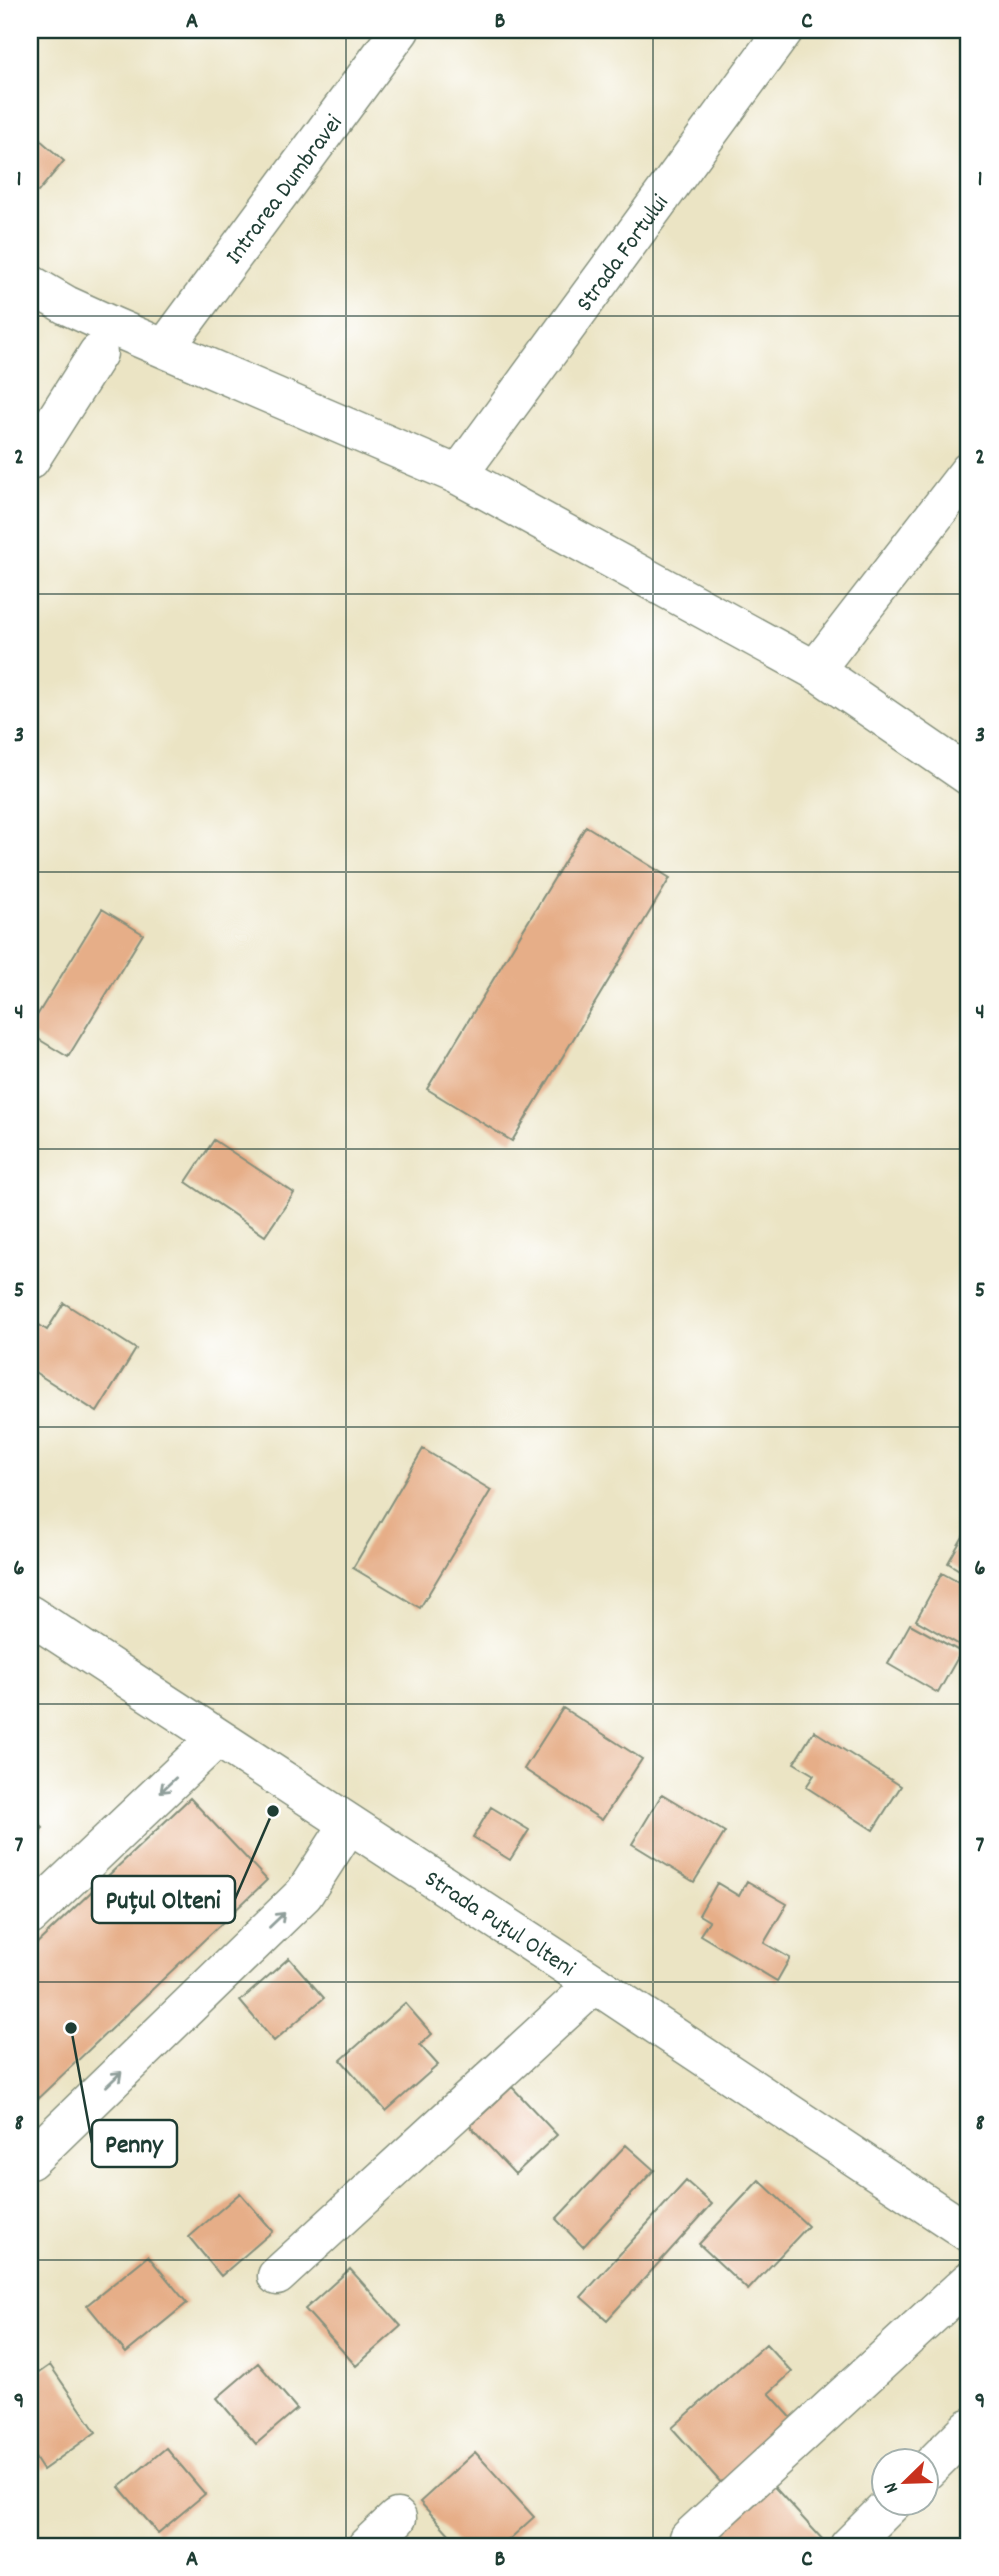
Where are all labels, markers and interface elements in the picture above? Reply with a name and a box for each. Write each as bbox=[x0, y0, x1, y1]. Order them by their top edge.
text: A bbox=[186, 6, 198, 39]
text: B bbox=[495, 6, 506, 39]
text: C bbox=[801, 6, 813, 39]
street label: Intrarea Dumbravei bbox=[218, 109, 352, 272]
text: 1 bbox=[16, 164, 22, 197]
text: 1 bbox=[977, 164, 983, 197]
street label: Strada Fortului bbox=[569, 189, 678, 320]
text: 2 bbox=[14, 442, 24, 475]
text: 2 bbox=[975, 442, 985, 475]
text: 3 bbox=[14, 720, 24, 753]
text: 3 bbox=[975, 720, 985, 753]
text: 4 bbox=[14, 997, 24, 1030]
text: 4 bbox=[975, 997, 985, 1030]
text: 5 bbox=[14, 1275, 24, 1308]
text: 5 bbox=[975, 1275, 985, 1308]
text: 6 bbox=[13, 1553, 25, 1586]
text: 6 bbox=[974, 1553, 986, 1586]
one-way arrow bbox=[160, 1777, 177, 1794]
text: 7 bbox=[15, 1830, 24, 1863]
text: 7 bbox=[976, 1830, 985, 1863]
street label: Strada Puțul Olteni bbox=[417, 1863, 581, 1987]
callout: Puțul Olteni bbox=[92, 1876, 235, 1923]
text: Puțul Olteni bbox=[106, 1884, 221, 1921]
one-way arrow bbox=[268, 1912, 285, 1929]
one-way arrow bbox=[105, 2070, 122, 2087]
text: 8 bbox=[14, 2108, 24, 2141]
text: 8 bbox=[975, 2108, 985, 2141]
callout: Penny bbox=[92, 2120, 177, 2167]
text: Penny bbox=[105, 2128, 164, 2165]
text: 9 bbox=[14, 2386, 24, 2419]
text: 9 bbox=[975, 2386, 985, 2419]
north arrow bbox=[870, 2446, 940, 2516]
text: N bbox=[878, 2478, 907, 2497]
text: A bbox=[186, 2544, 198, 2576]
text: B bbox=[495, 2544, 506, 2576]
text: C bbox=[801, 2544, 813, 2576]

